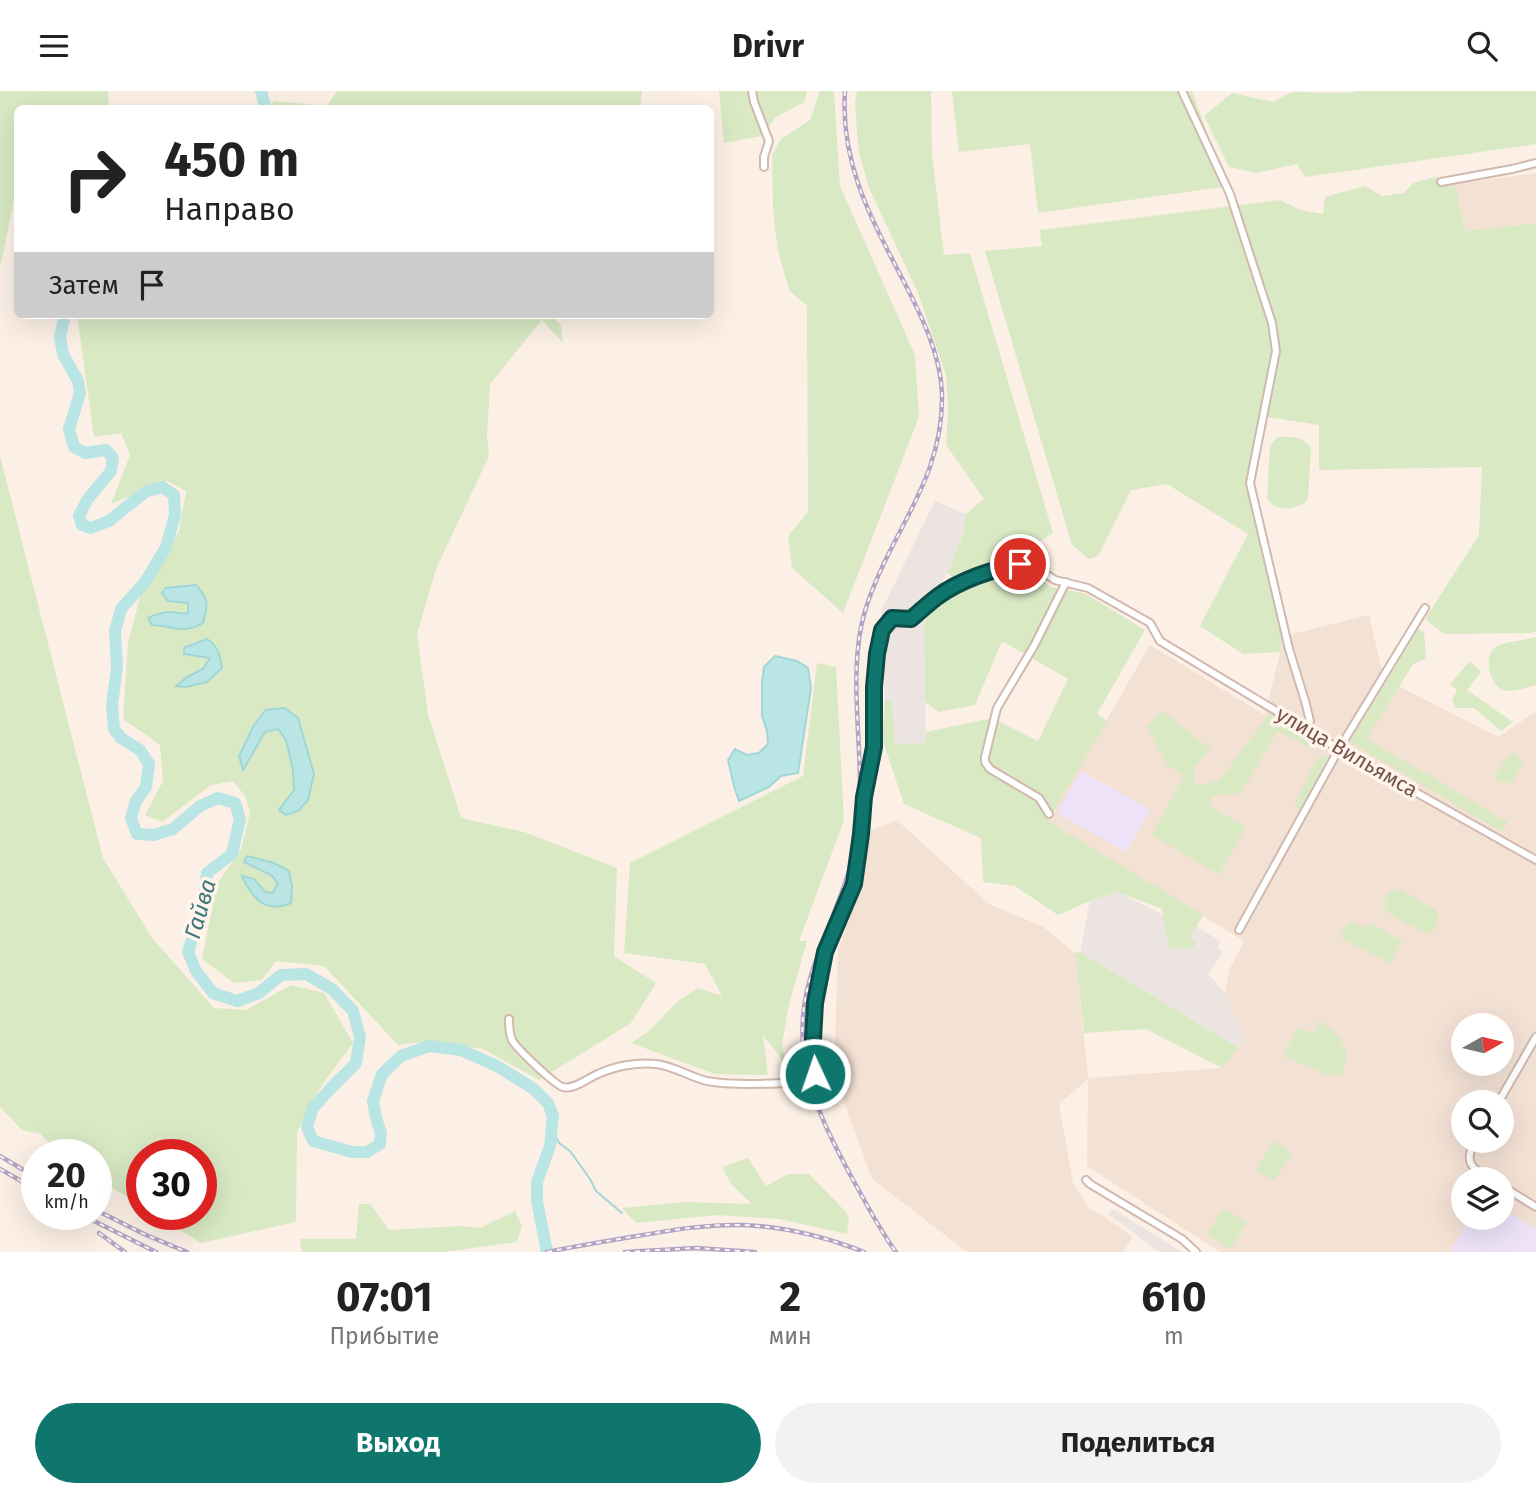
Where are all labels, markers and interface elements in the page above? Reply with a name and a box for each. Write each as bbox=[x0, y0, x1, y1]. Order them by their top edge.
icon: menu bbox=[35, 27, 73, 65]
text: Drivr bbox=[732, 27, 804, 65]
icon: search bbox=[1463, 27, 1501, 65]
text: 450 m bbox=[164, 130, 299, 189]
icon: right bbox=[49, 133, 140, 224]
text: Направо bbox=[164, 190, 295, 228]
icon: arrive bbox=[133, 266, 171, 304]
text: Затем bbox=[49, 270, 119, 301]
pin bbox=[990, 534, 1050, 594]
icon: arrive bbox=[1001, 545, 1039, 583]
street label: улица Вильямса bbox=[1272, 701, 1422, 803]
water label: Гайва bbox=[178, 876, 222, 942]
north arrow bbox=[1451, 1013, 1514, 1076]
map controls bbox=[1451, 1013, 1514, 1230]
position arrow bbox=[778, 1037, 852, 1111]
button: search bbox=[1451, 1090, 1514, 1153]
speed limit sign: 30 bbox=[126, 1139, 217, 1230]
text: 20 bbox=[47, 1154, 86, 1196]
button: layers bbox=[1451, 1167, 1514, 1230]
text: km/h bbox=[44, 1191, 89, 1213]
text: 07:01 bbox=[336, 1272, 433, 1322]
text: 2 bbox=[779, 1272, 801, 1322]
text: 610 bbox=[1141, 1272, 1207, 1322]
text: Прибытие bbox=[329, 1322, 439, 1350]
text: мин bbox=[769, 1322, 812, 1350]
text: m bbox=[1164, 1322, 1184, 1350]
button: Выход bbox=[35, 1403, 761, 1483]
button: Поделиться bbox=[775, 1403, 1501, 1483]

